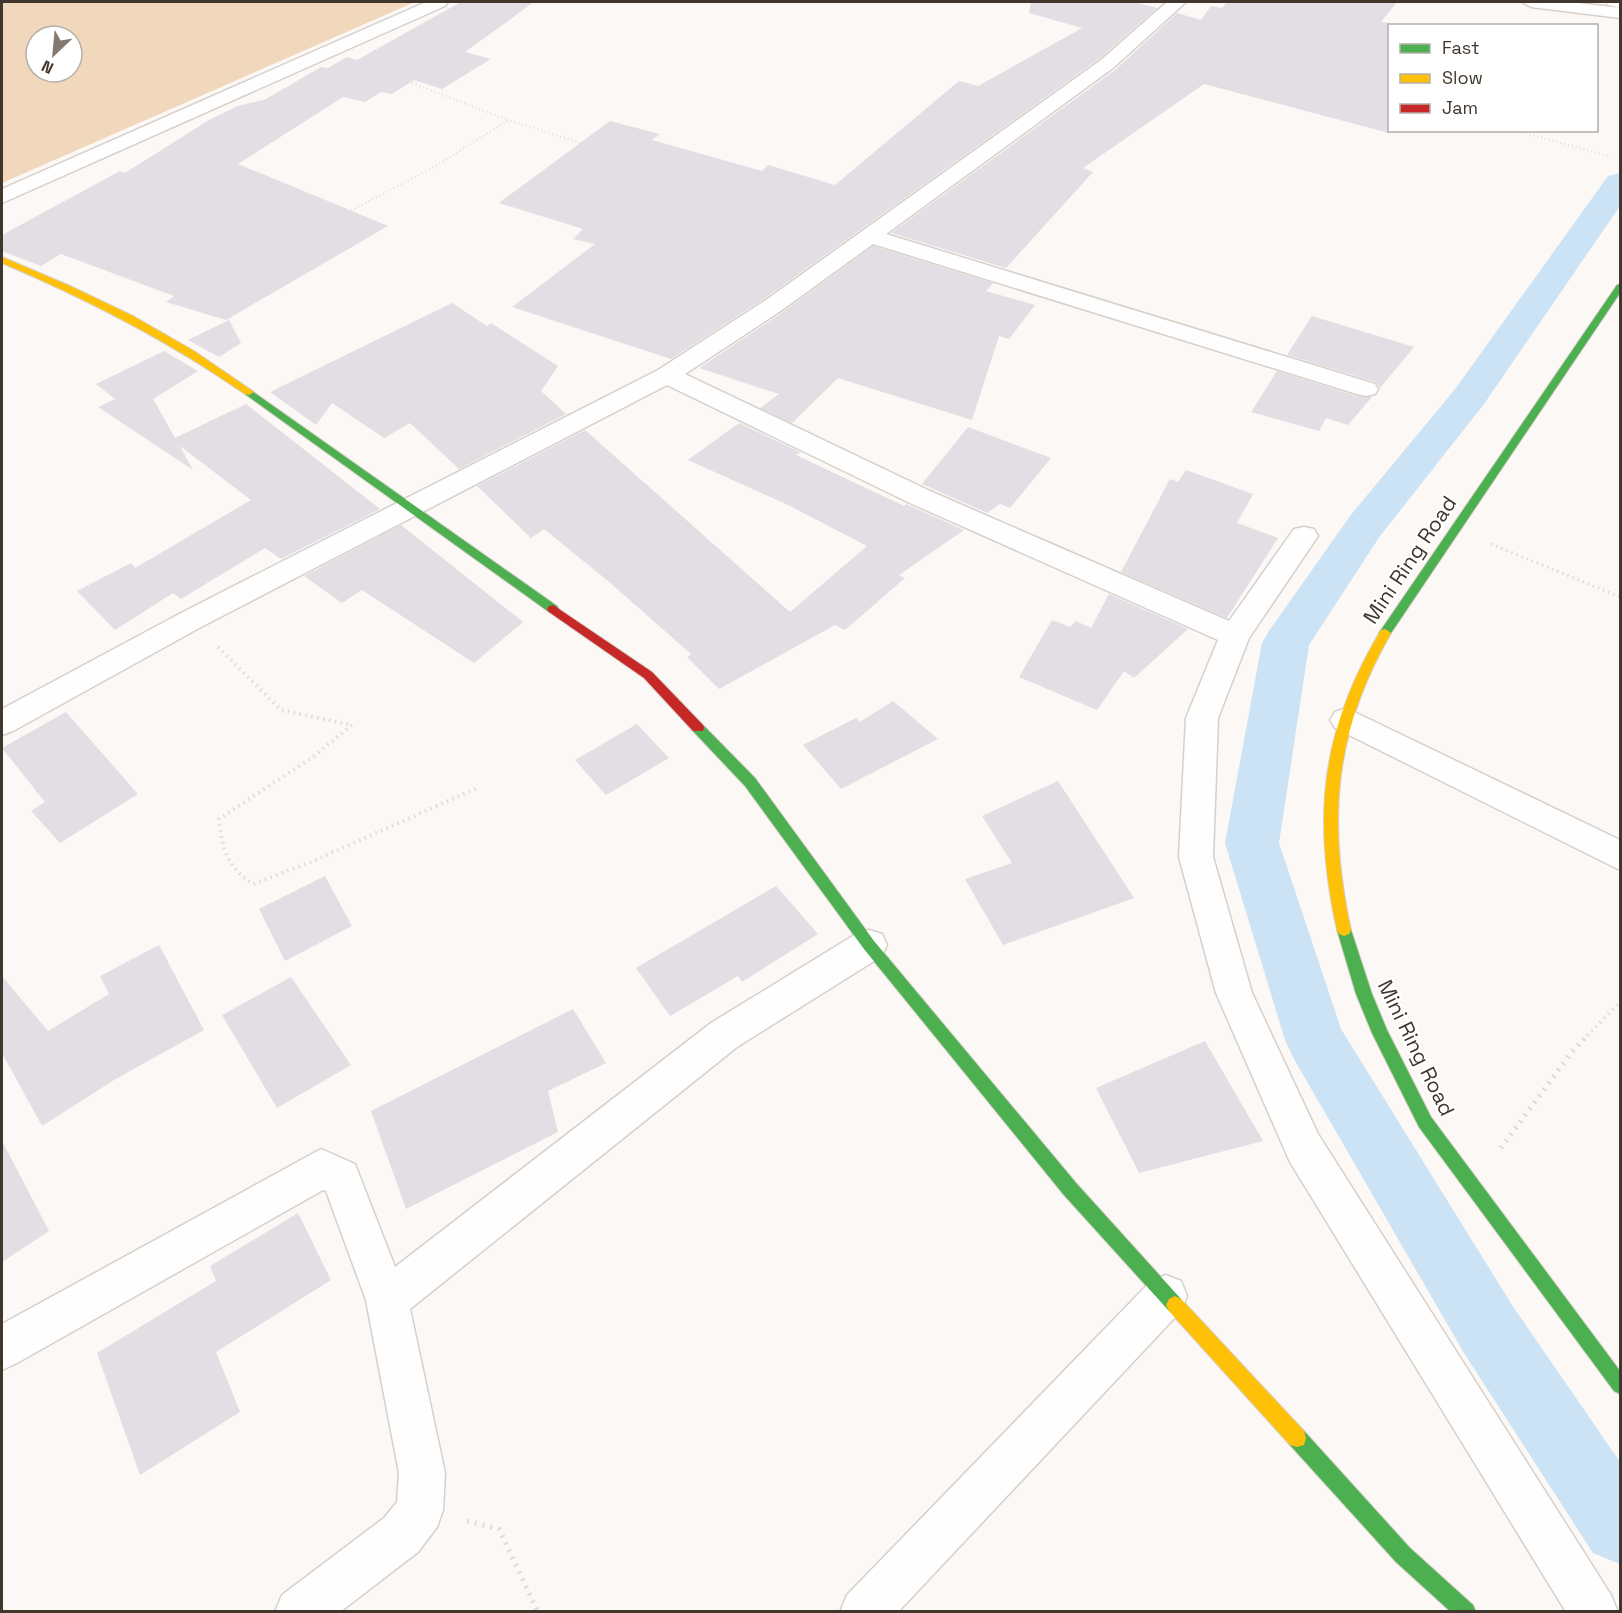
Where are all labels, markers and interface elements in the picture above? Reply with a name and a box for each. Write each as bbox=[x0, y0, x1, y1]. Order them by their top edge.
north arrow bbox=[24, 24, 84, 84]
legend bbox=[1388, 24, 1598, 132]
text: Fast bbox=[1442, 36, 1479, 59]
text: N bbox=[38, 55, 57, 79]
text: Slow bbox=[1442, 66, 1483, 89]
text: Jam bbox=[1442, 96, 1478, 119]
street label: Mini Ring Road bbox=[1357, 491, 1462, 629]
street label: Mini Ring Road bbox=[1372, 975, 1461, 1120]

